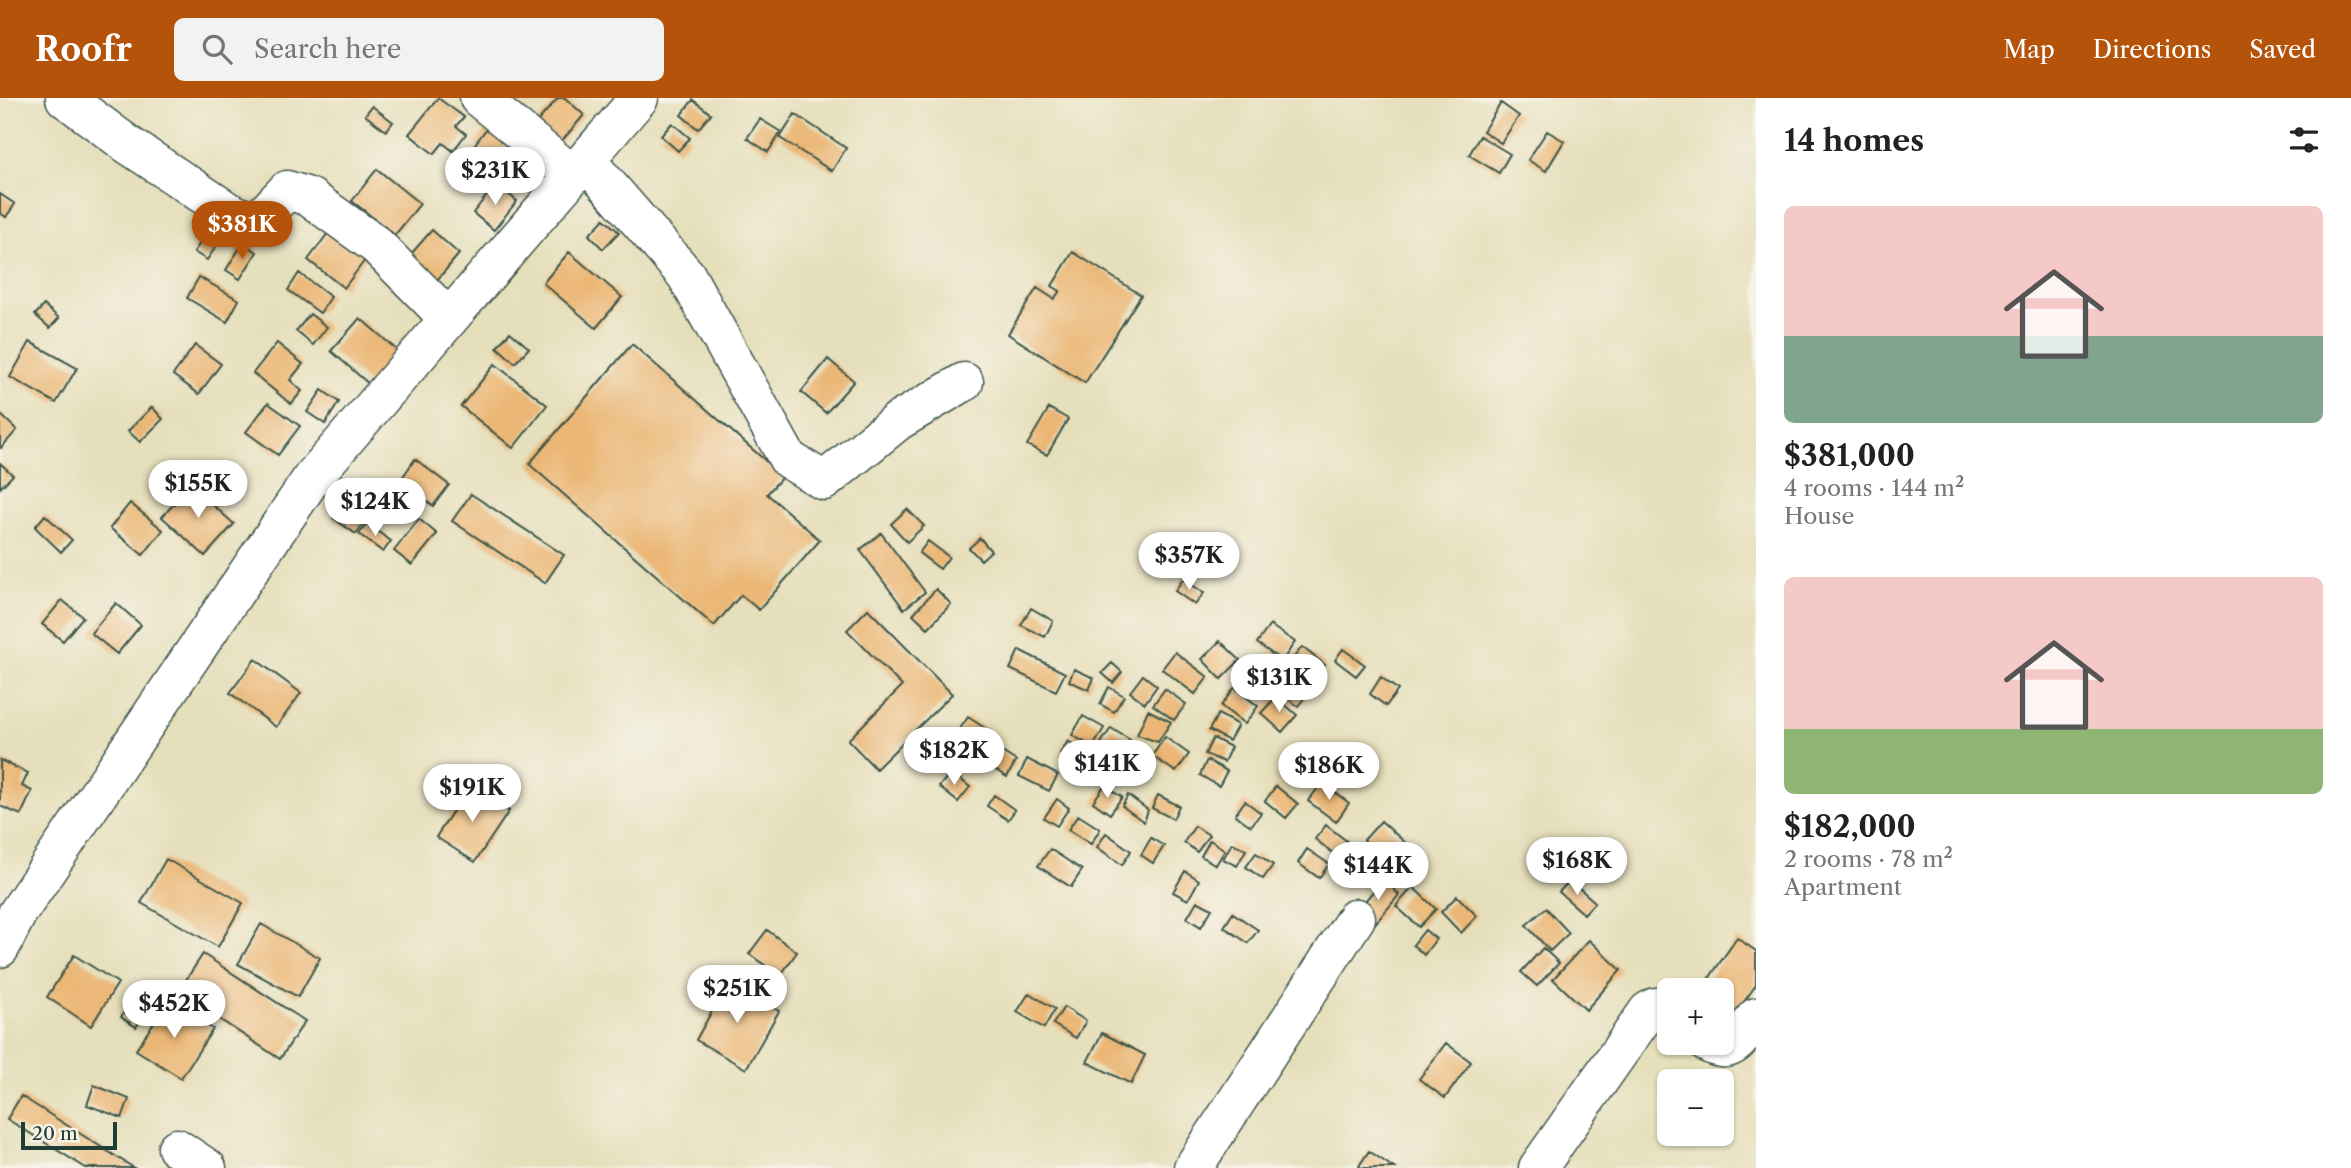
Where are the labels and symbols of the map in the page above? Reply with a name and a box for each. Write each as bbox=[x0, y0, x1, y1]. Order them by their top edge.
pin: $231K bbox=[446, 148, 544, 207]
pin: $381K bbox=[193, 202, 291, 261]
pin: $155K bbox=[149, 460, 247, 520]
pin: $124K bbox=[326, 478, 424, 538]
pin: $357K bbox=[1140, 532, 1238, 592]
pin: $131K bbox=[1230, 654, 1328, 714]
pin: $182K bbox=[905, 728, 1003, 787]
pin: $141K bbox=[1058, 740, 1156, 800]
pin: $186K bbox=[1280, 742, 1378, 802]
pin: $191K bbox=[423, 764, 521, 824]
pin: $168K bbox=[1528, 838, 1626, 897]
pin: $144K bbox=[1329, 842, 1427, 902]
pin: $251K bbox=[688, 965, 786, 1025]
pin: $452K bbox=[125, 981, 223, 1040]
scale bar bbox=[21, 1119, 117, 1151]

